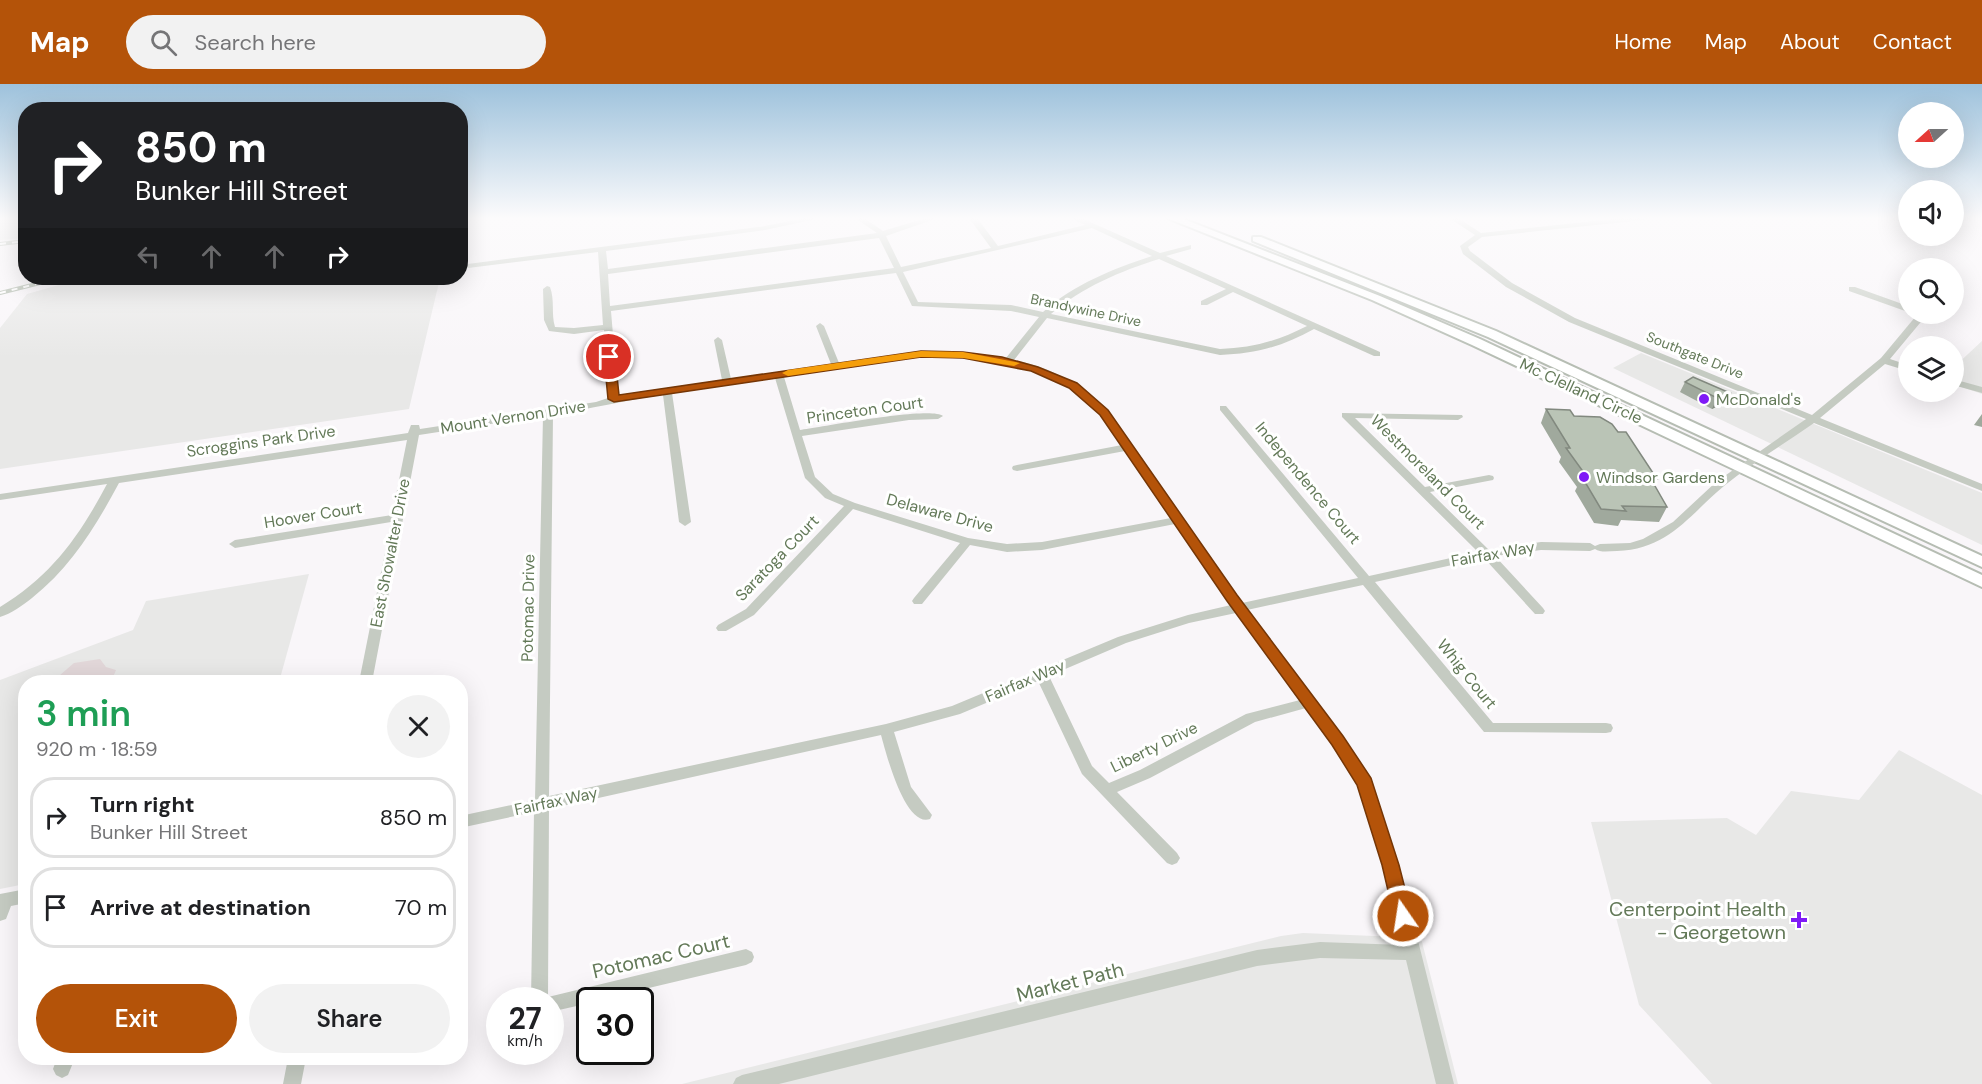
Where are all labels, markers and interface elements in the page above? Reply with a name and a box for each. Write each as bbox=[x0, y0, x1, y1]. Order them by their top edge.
search box bbox=[126, 15, 546, 69]
text: Map bbox=[30, 24, 90, 61]
icon: search bbox=[147, 26, 180, 59]
text: Search here bbox=[195, 28, 316, 57]
text: Home bbox=[1614, 28, 1672, 56]
text: Map bbox=[1705, 28, 1747, 56]
text: About bbox=[1780, 28, 1840, 56]
text: Contact bbox=[1873, 28, 1952, 56]
north arrow bbox=[1898, 102, 1964, 168]
map controls bbox=[1898, 102, 1964, 402]
text: 850 m bbox=[135, 120, 267, 175]
icon: right bbox=[36, 126, 114, 204]
text: Bunker Hill Street bbox=[135, 173, 348, 208]
button: sound bbox=[1898, 180, 1964, 246]
icon: left bbox=[132, 240, 165, 273]
icon: ahead bbox=[195, 240, 228, 273]
icon: ahead bbox=[258, 240, 291, 273]
icon: right bbox=[321, 240, 354, 273]
button: search bbox=[1898, 258, 1964, 324]
street label: Brandywine Drive bbox=[1029, 289, 1143, 331]
street label: Southgate Drive bbox=[1644, 327, 1746, 383]
pin bbox=[583, 331, 634, 382]
button: layers bbox=[1898, 336, 1964, 402]
icon: arrive bbox=[592, 340, 625, 373]
street label: Mc Clelland Circle bbox=[1516, 353, 1646, 429]
place label: McDonald's bbox=[1716, 389, 1801, 410]
street label: Princeton Court bbox=[805, 391, 925, 429]
marker: McDonald's bbox=[1697, 392, 1711, 406]
street label: Mount Vernon Drive bbox=[439, 395, 587, 439]
street label: Westmoreland Court bbox=[1366, 410, 1490, 534]
street label: Independence Court bbox=[1251, 417, 1365, 549]
street label: Scroggins Park Drive bbox=[185, 420, 337, 462]
place label: Windsor Gardens bbox=[1596, 467, 1725, 488]
marker: Windsor Gardens bbox=[1577, 470, 1591, 484]
street label: East Showalter Drive bbox=[365, 477, 415, 629]
street label: Delaware Drive bbox=[884, 489, 996, 537]
street label: Hoover Court bbox=[262, 497, 364, 533]
street label: Saratoga Court bbox=[731, 510, 823, 606]
street label: Fairfax Way bbox=[1450, 536, 1537, 572]
street label: Potomac Drive bbox=[517, 554, 539, 662]
street label: Whig Court bbox=[1432, 635, 1502, 713]
street label: Fairfax Way bbox=[982, 655, 1068, 707]
text: 3 min bbox=[36, 690, 131, 737]
button: close bbox=[387, 695, 450, 758]
street label: Liberty Drive bbox=[1107, 717, 1201, 777]
text: 920 m · 18:59 bbox=[36, 736, 158, 762]
street label: Fairfax Way bbox=[512, 782, 600, 820]
text: Turn right bbox=[90, 790, 195, 819]
icon: right bbox=[39, 801, 72, 834]
text: 850 m bbox=[380, 803, 447, 832]
text: Bunker Hill Street bbox=[90, 819, 248, 845]
position arrow bbox=[1371, 884, 1435, 948]
icon: arrive bbox=[39, 891, 72, 924]
text: Arrive at destination bbox=[90, 893, 311, 922]
text: 70 m bbox=[395, 893, 447, 922]
place label: Centerpoint Health - Georgetown bbox=[1609, 896, 1786, 945]
marker: Centerpoint Health - Georgetown bbox=[1790, 911, 1808, 929]
street label: Potomac Court bbox=[590, 928, 732, 984]
street label: Market Path bbox=[1014, 956, 1126, 1008]
button: Exit bbox=[36, 984, 237, 1053]
button: Share bbox=[249, 984, 450, 1053]
speed limit sign: 30 bbox=[576, 987, 654, 1065]
text: 27 bbox=[508, 999, 542, 1038]
text: km/h bbox=[507, 1031, 543, 1051]

